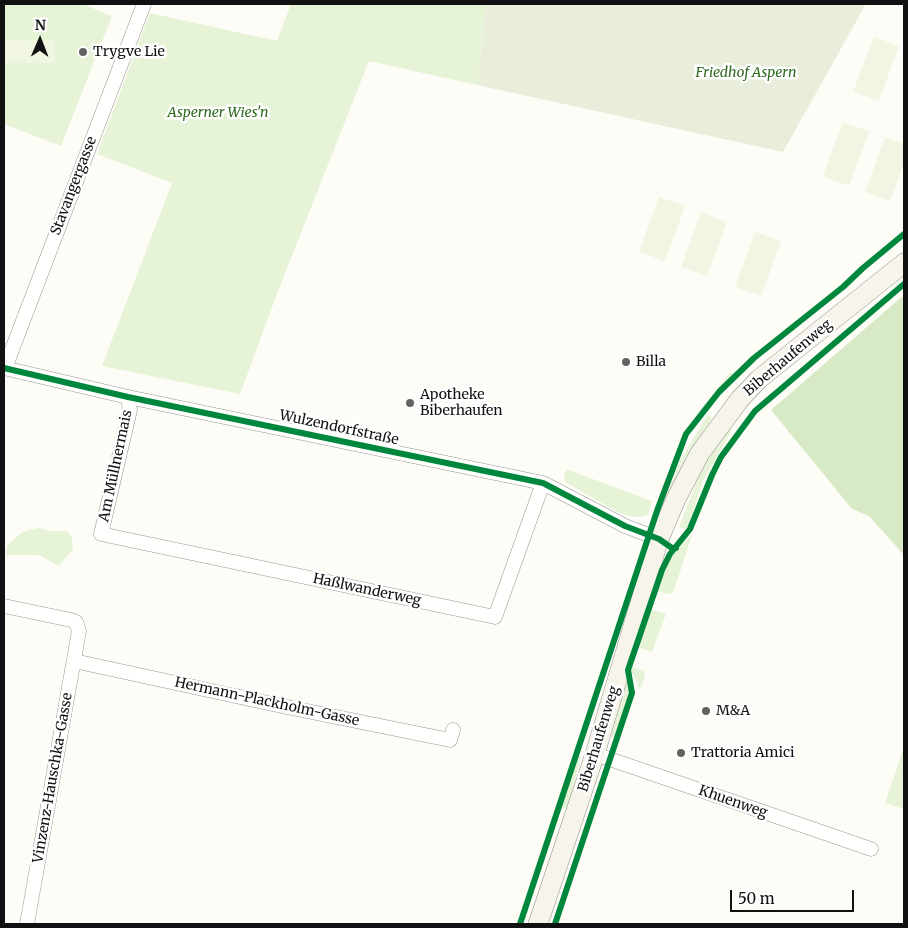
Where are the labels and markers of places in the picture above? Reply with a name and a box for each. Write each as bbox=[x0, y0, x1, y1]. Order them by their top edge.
place label: Trygve Lie bbox=[93, 44, 165, 60]
marker: Trygve Lie bbox=[77, 46, 89, 58]
place label: Billa bbox=[636, 354, 666, 370]
marker: Billa bbox=[620, 356, 632, 368]
place label: Apotheke Biberhaufen bbox=[420, 387, 503, 420]
marker: Apotheke Biberhaufen bbox=[404, 397, 416, 409]
place label: M&A bbox=[716, 703, 750, 719]
marker: M&A bbox=[700, 705, 712, 717]
place label: Trattoria Amici bbox=[691, 745, 795, 761]
marker: Trattoria Amici bbox=[675, 747, 687, 759]

